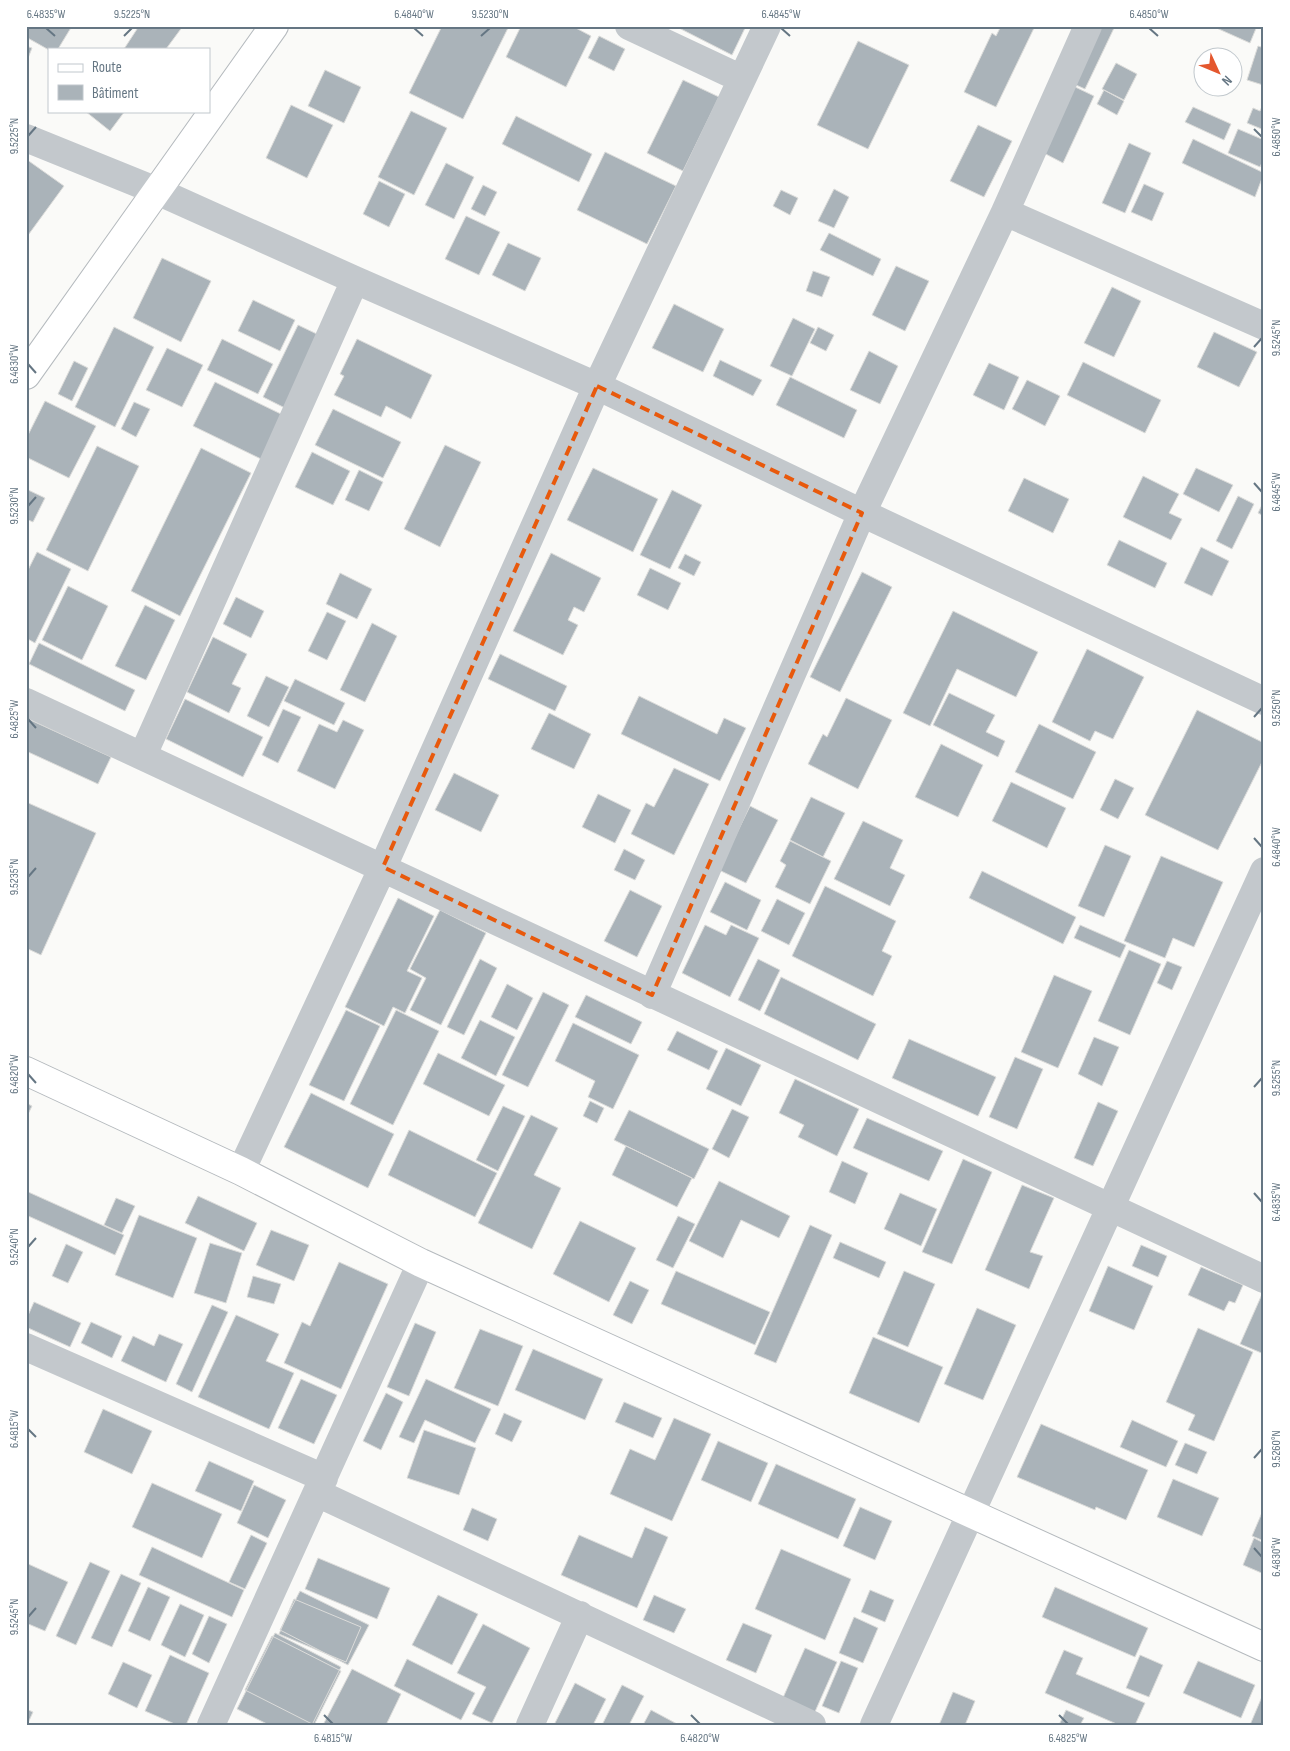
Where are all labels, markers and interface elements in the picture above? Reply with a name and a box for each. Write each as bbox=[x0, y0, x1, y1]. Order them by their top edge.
text: 6.4835°W bbox=[27, 7, 66, 22]
text: 9.5225°N bbox=[114, 7, 150, 22]
text: 6.4840°W bbox=[394, 7, 434, 22]
text: 9.5230°N bbox=[471, 7, 509, 22]
text: 6.4845°W bbox=[761, 7, 801, 22]
text: 6.4850°W bbox=[1129, 7, 1169, 22]
legend bbox=[48, 48, 210, 112]
north arrow bbox=[1192, 48, 1242, 98]
text: Route bbox=[92, 58, 122, 77]
text: N bbox=[1218, 72, 1236, 89]
text: Bâtiment bbox=[92, 84, 139, 103]
text: 6.4850°W bbox=[1269, 117, 1284, 157]
text: 9.5225°N bbox=[7, 118, 22, 154]
text: 9.5245°N bbox=[1269, 320, 1284, 356]
text: 6.4830°W bbox=[7, 344, 22, 384]
text: 6.4845°W bbox=[1269, 472, 1284, 512]
text: 9.5230°N bbox=[7, 487, 22, 525]
text: 9.5250°N bbox=[1269, 690, 1284, 726]
text: 6.4825°W bbox=[7, 699, 22, 738]
text: 6.4840°W bbox=[1269, 827, 1284, 867]
text: 9.5235°N bbox=[7, 859, 22, 895]
text: 6.4820°W bbox=[7, 1054, 22, 1094]
text: 9.5255°N bbox=[1269, 1060, 1284, 1096]
text: 6.4835°W bbox=[1269, 1182, 1284, 1221]
text: 9.5240°N bbox=[7, 1229, 22, 1265]
text: 6.4815°W bbox=[7, 1410, 22, 1448]
text: 9.5260°N bbox=[1269, 1430, 1284, 1468]
text: 6.4830°W bbox=[1269, 1537, 1284, 1577]
text: 9.5245°N bbox=[7, 1599, 22, 1635]
text: 6.4815°W bbox=[314, 1731, 352, 1746]
text: 6.4820°W bbox=[680, 1731, 720, 1746]
text: 6.4825°W bbox=[1049, 1731, 1088, 1746]

